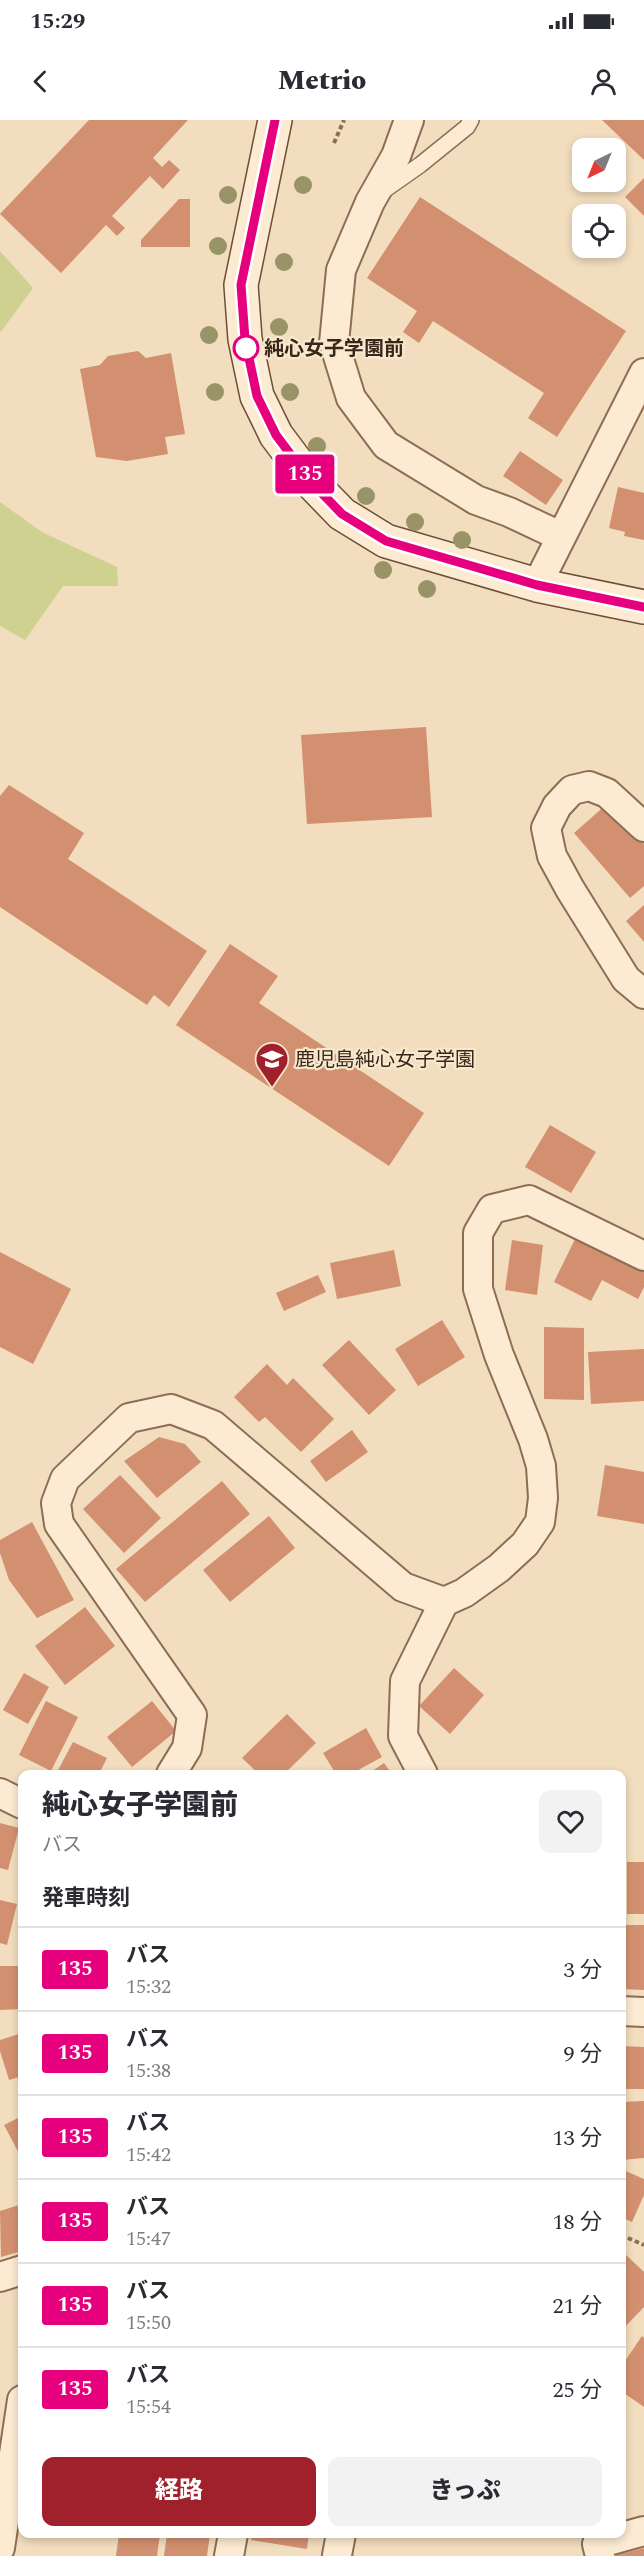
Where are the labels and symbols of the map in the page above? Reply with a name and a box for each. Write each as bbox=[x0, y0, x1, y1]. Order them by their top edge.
north arrow bbox=[572, 138, 626, 192]
place label: 純心女子学園前 bbox=[264, 334, 404, 364]
marker: 純心女子学園前 bbox=[233, 335, 259, 361]
line badge: 135 bbox=[270, 454, 340, 494]
school or university icon: 鹿児島純心女子学園 bbox=[254, 1041, 290, 1088]
place label: 鹿児島純心女子学園 bbox=[295, 1045, 475, 1075]

